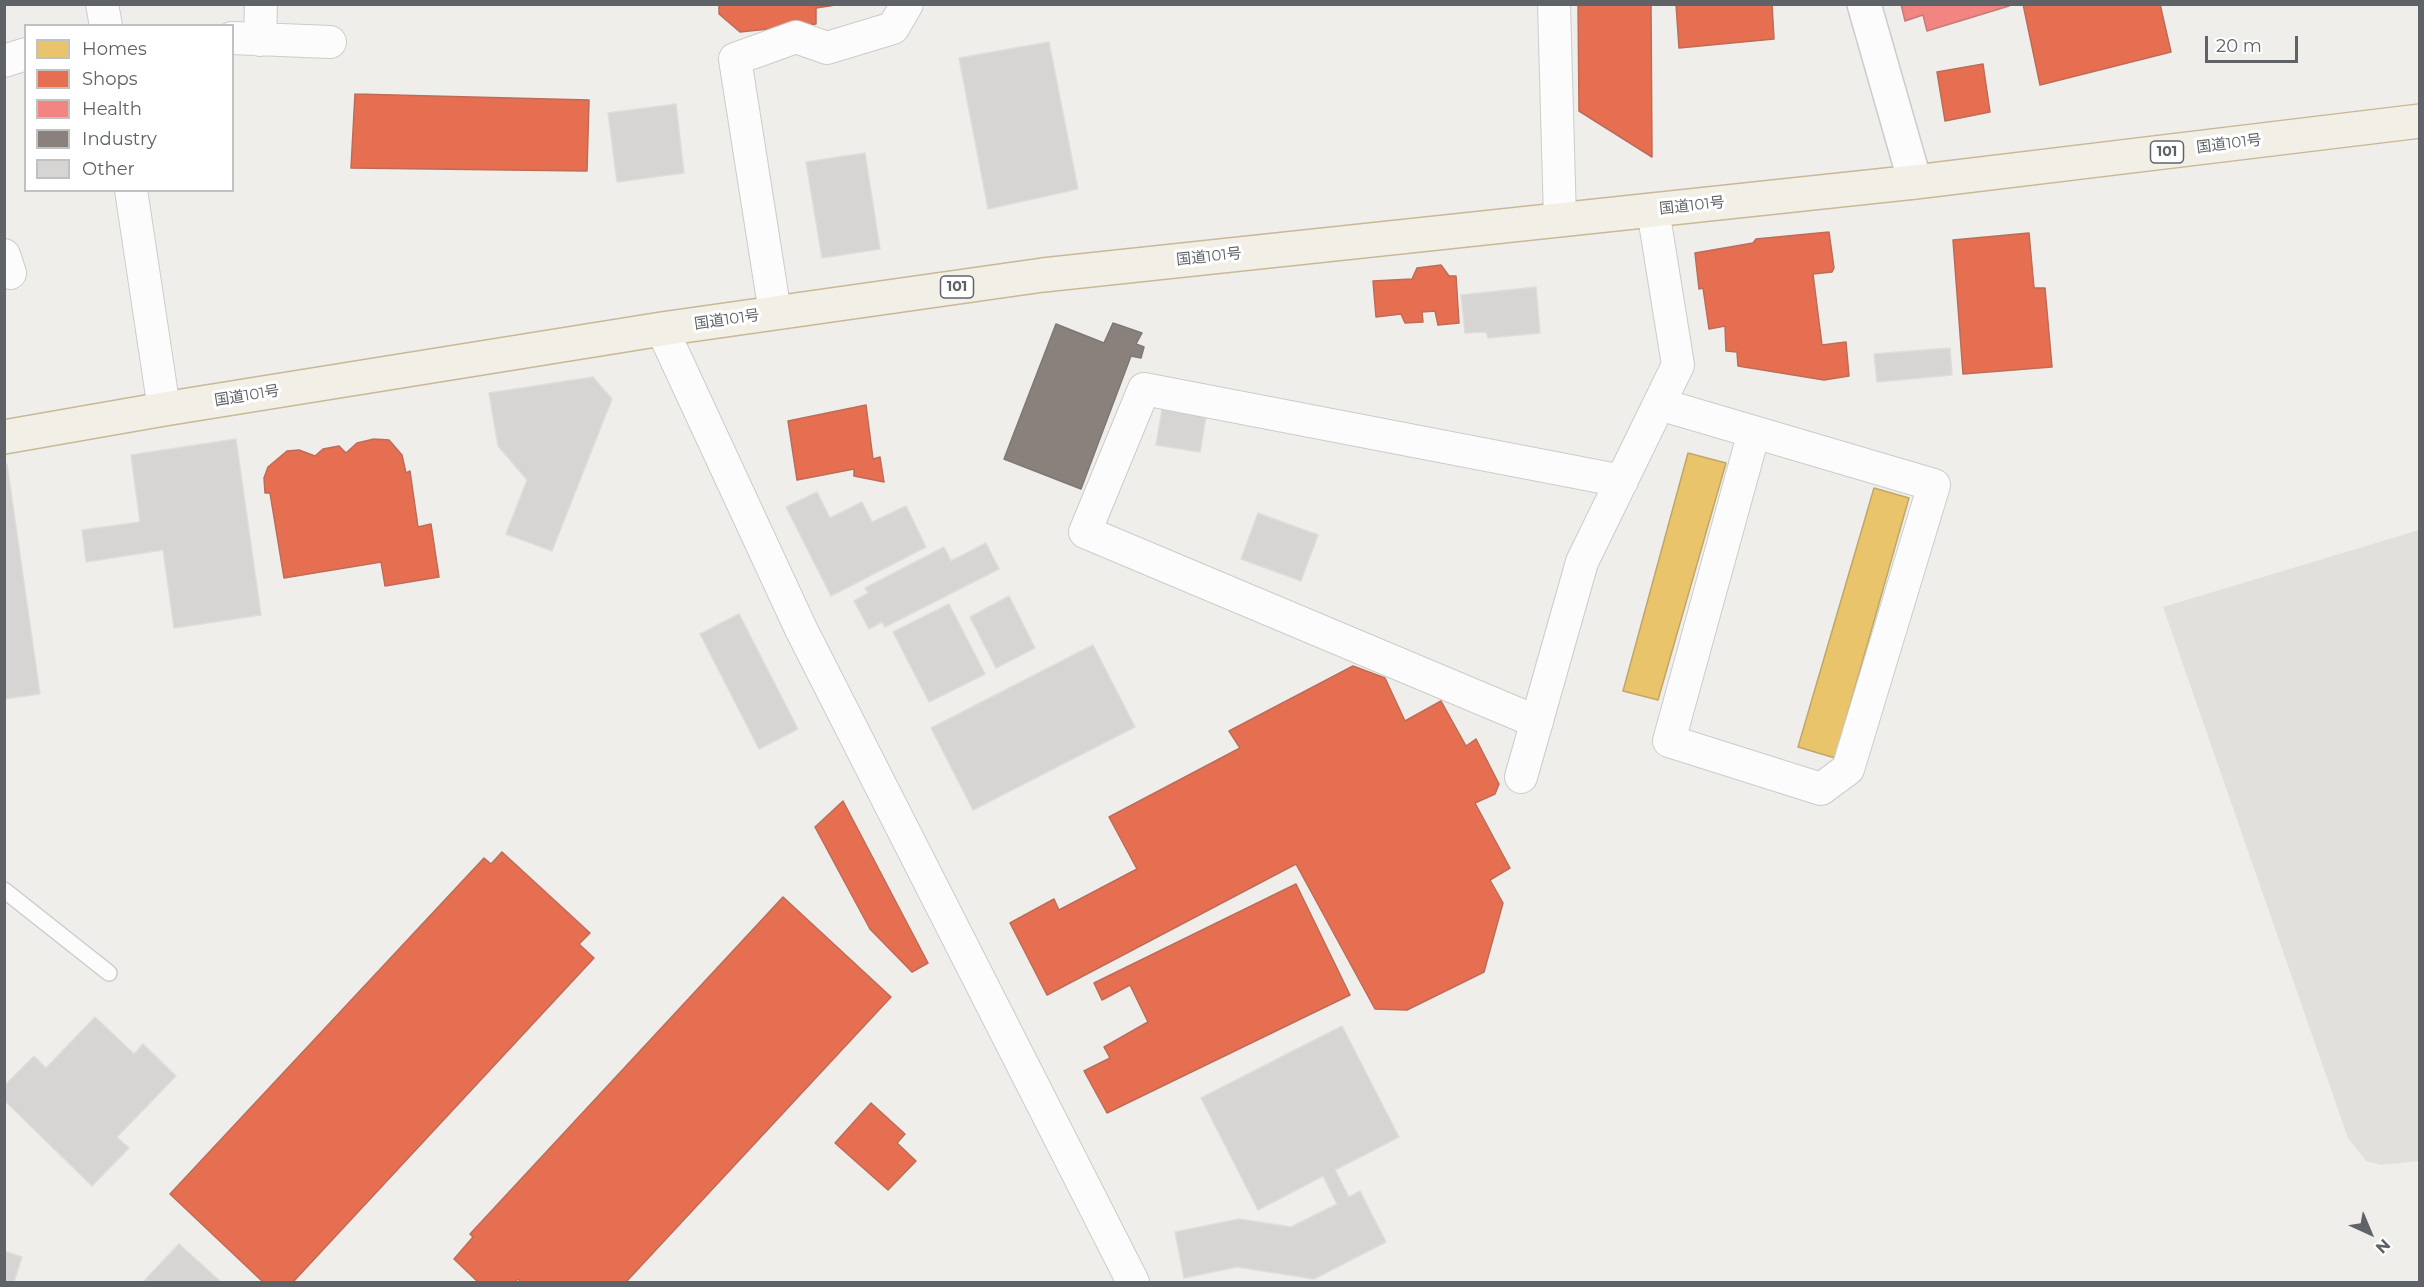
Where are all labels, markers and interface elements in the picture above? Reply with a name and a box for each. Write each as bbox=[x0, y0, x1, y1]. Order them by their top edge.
legend bbox=[24, 24, 234, 192]
scale bar bbox=[2208, 24, 2301, 62]
text: 20 m bbox=[2216, 35, 2262, 57]
text: Homes bbox=[82, 38, 147, 60]
text: Shops bbox=[82, 68, 138, 90]
text: Health bbox=[82, 98, 142, 120]
text: Industry bbox=[82, 128, 157, 150]
street label: 国道101号 bbox=[2195, 131, 2263, 157]
road number: 101 bbox=[2150, 141, 2184, 163]
text: Other bbox=[82, 158, 135, 180]
street label: 国道101号 bbox=[1658, 194, 1726, 218]
street label: 国道101号 bbox=[1175, 245, 1243, 269]
road number: 101 bbox=[940, 276, 974, 298]
street label: 国道101号 bbox=[693, 307, 761, 333]
street label: 国道101号 bbox=[213, 382, 281, 410]
north arrow bbox=[2340, 1203, 2400, 1263]
text: N bbox=[2372, 1235, 2394, 1258]

